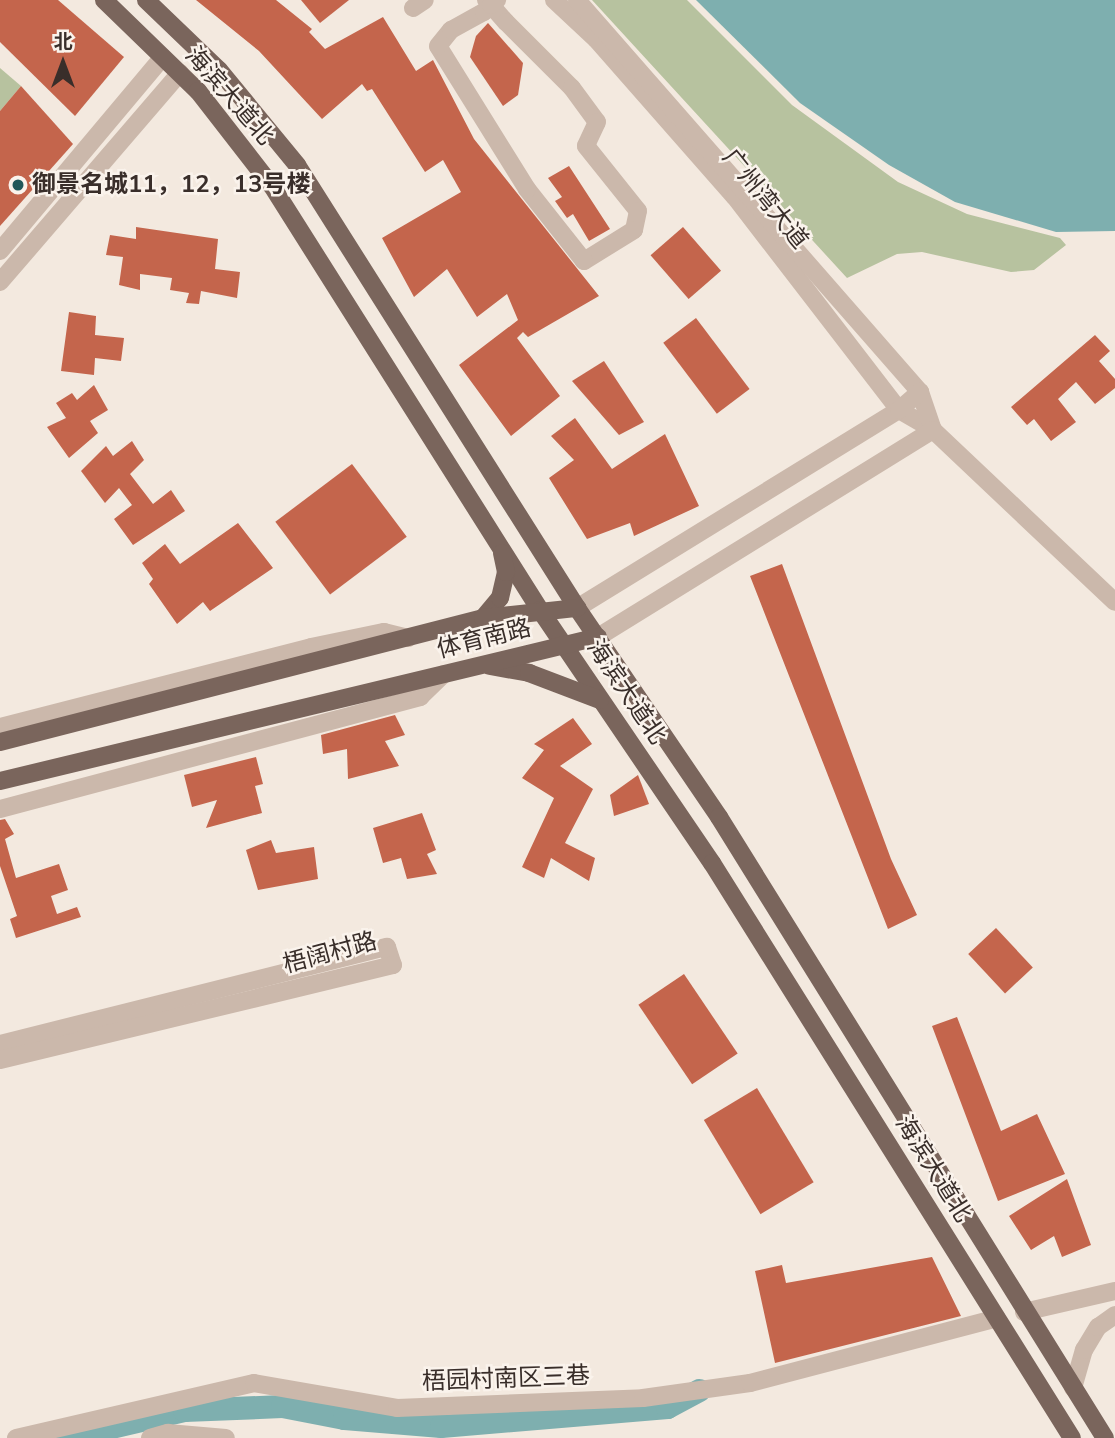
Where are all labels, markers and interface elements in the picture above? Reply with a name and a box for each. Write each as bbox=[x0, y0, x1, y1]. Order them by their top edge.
north arrow bbox=[28, 28, 98, 98]
text: 北 bbox=[53, 29, 73, 55]
street label: 海滨大道北 bbox=[179, 41, 279, 151]
street label: 广州湾大道 bbox=[716, 143, 814, 255]
place label: 御景名城11，12，13号楼 bbox=[32, 171, 310, 199]
marker: 御景名城11，12，13号楼 bbox=[10, 177, 26, 193]
street label: 体育南路 bbox=[434, 613, 534, 665]
street label: 海滨大道北 bbox=[581, 634, 671, 750]
street label: 梧阔村路 bbox=[280, 927, 380, 979]
street label: 海滨大道北 bbox=[889, 1110, 977, 1228]
street label: 梧园村南区三巷 bbox=[422, 1362, 590, 1396]

